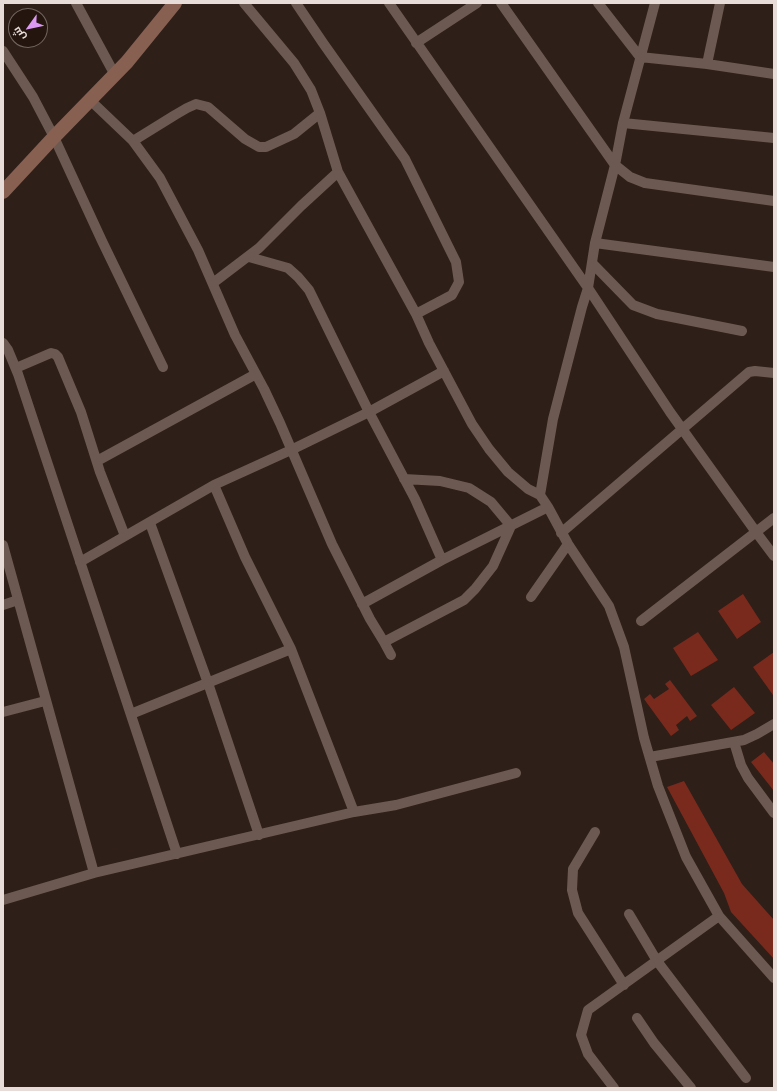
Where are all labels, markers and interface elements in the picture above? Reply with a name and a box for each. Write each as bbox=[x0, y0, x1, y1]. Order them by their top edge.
north arrow bbox=[8, 8, 48, 48]
text: ش bbox=[10, 25, 28, 43]

